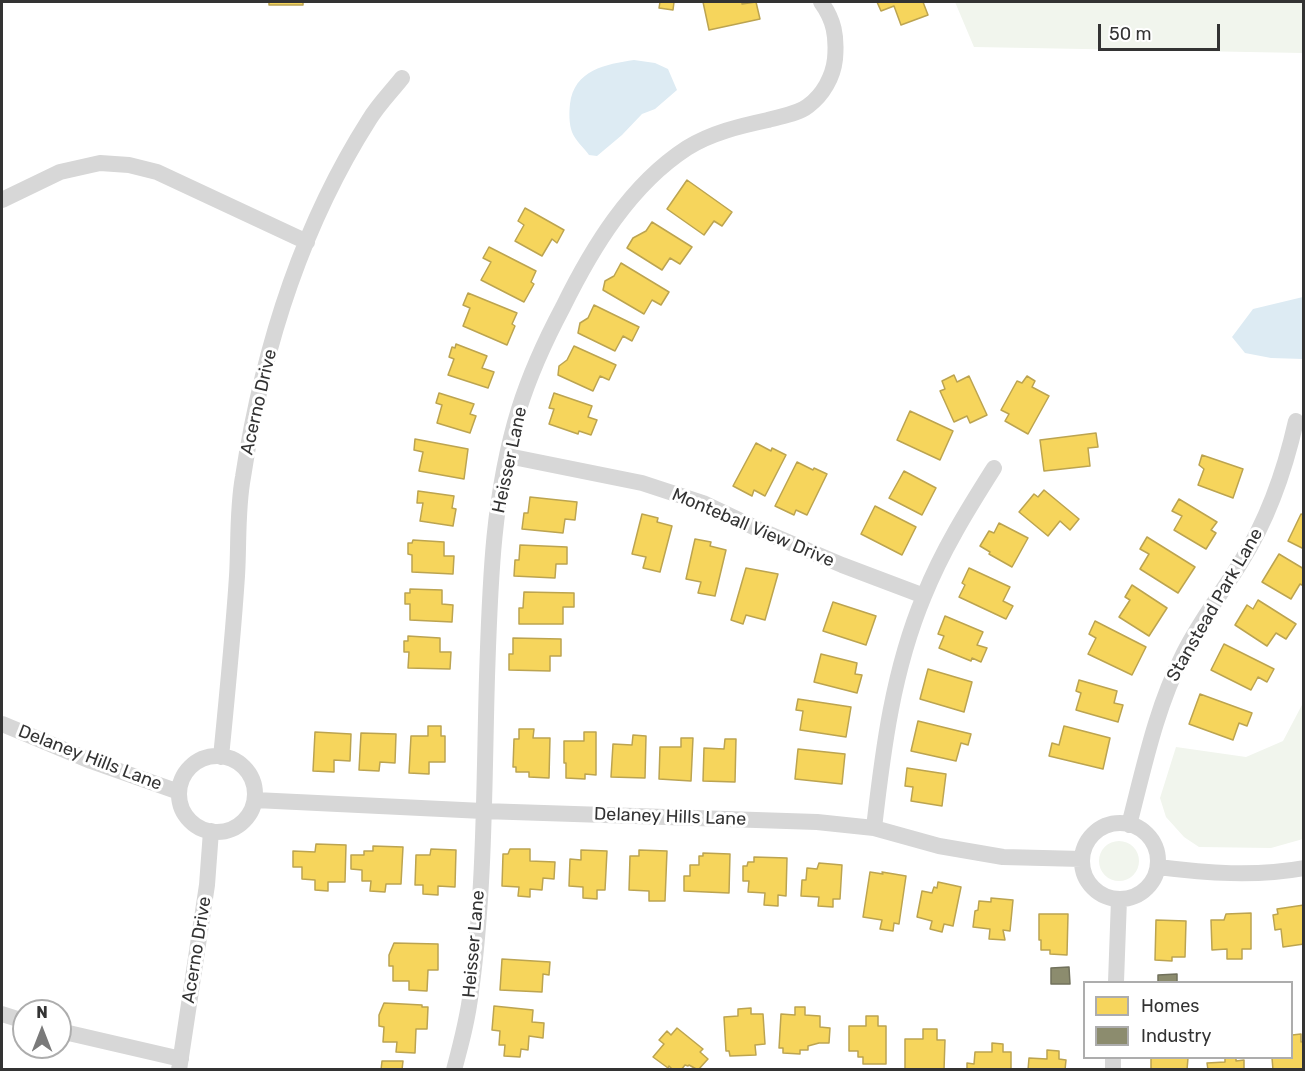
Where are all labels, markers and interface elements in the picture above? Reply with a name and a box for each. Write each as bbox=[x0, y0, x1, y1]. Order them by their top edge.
scale bar bbox=[1101, 12, 1222, 50]
text: 50 m bbox=[1109, 23, 1152, 45]
street label: Acerno Drive bbox=[236, 347, 282, 457]
street label: Heisser Lane bbox=[488, 405, 532, 515]
street label: Monteball View Drive bbox=[669, 484, 837, 572]
street label: Stanstead Park Lane bbox=[1162, 525, 1268, 685]
street label: Delaney Hills Lane bbox=[15, 721, 165, 795]
street label: Delaney Hills Lane bbox=[593, 804, 747, 830]
street label: Heisser Lane bbox=[459, 889, 489, 999]
street label: Acerno Drive bbox=[178, 895, 216, 1005]
legend bbox=[1083, 981, 1293, 1059]
text: Homes bbox=[1141, 995, 1199, 1017]
north arrow bbox=[12, 999, 72, 1059]
text: N bbox=[36, 1003, 48, 1022]
text: Industry bbox=[1141, 1025, 1211, 1047]

